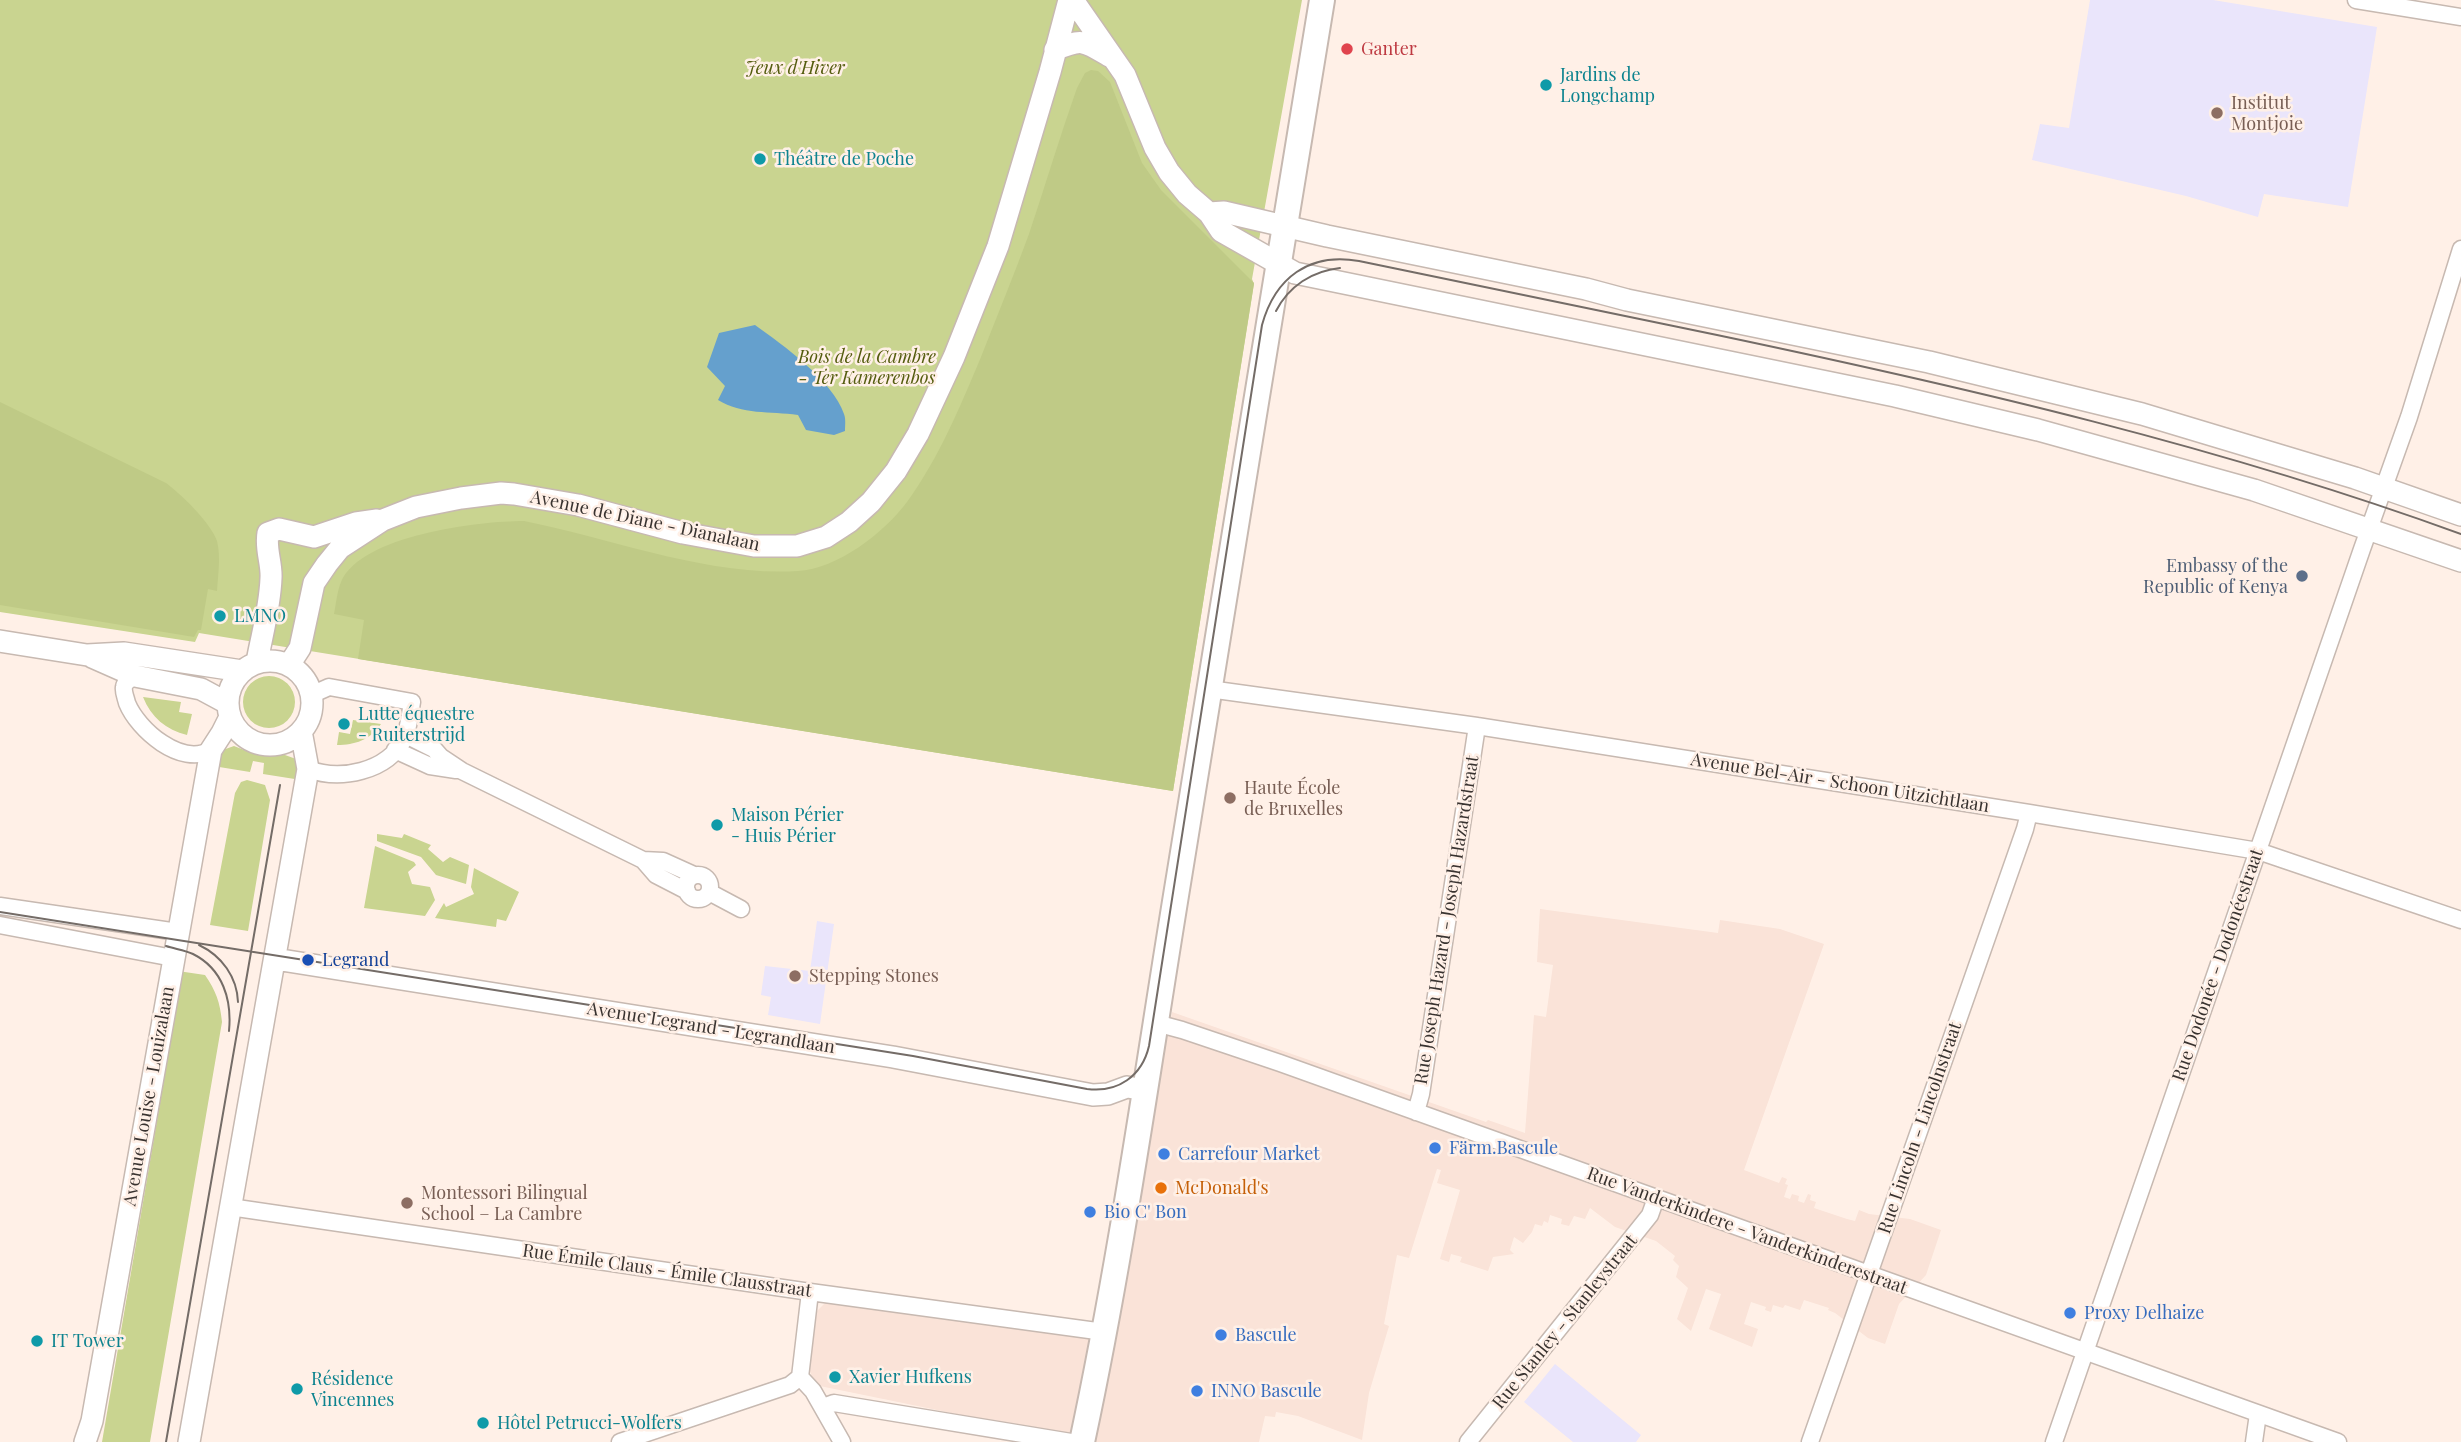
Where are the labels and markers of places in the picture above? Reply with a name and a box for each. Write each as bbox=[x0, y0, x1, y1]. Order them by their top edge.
place label: Ganter bbox=[1361, 38, 1417, 60]
marker: Ganter bbox=[1339, 41, 1355, 57]
place label: Jardins de Longchamp bbox=[1560, 64, 1655, 106]
marker: Jardins de Longchamp bbox=[1538, 77, 1554, 93]
place label: Institut Montjoie bbox=[2231, 92, 2303, 134]
marker: Institut Montjoie bbox=[2209, 105, 2225, 121]
place label: Théâtre de Poche bbox=[774, 148, 914, 170]
marker: Théâtre de Poche bbox=[752, 151, 768, 167]
place label: Embassy of the Republic of Kenya bbox=[2143, 555, 2288, 598]
marker: Embassy of the Republic of Kenya bbox=[2294, 568, 2310, 584]
place label: LMNO bbox=[234, 605, 286, 627]
marker: LMNO bbox=[212, 608, 228, 624]
place label: Lutte équestre - Ruiterstrijd bbox=[358, 703, 475, 746]
marker: Lutte équestre - Ruiterstrijd bbox=[336, 716, 352, 732]
place label: Haute École de Bruxelles bbox=[1244, 777, 1343, 820]
marker: Haute École de Bruxelles bbox=[1222, 790, 1238, 806]
place label: Maison Périer - Huis Périer bbox=[731, 804, 844, 846]
marker: Maison Périer - Huis Périer bbox=[709, 817, 725, 833]
place label: Legrand bbox=[322, 949, 389, 971]
marker: Legrand bbox=[300, 952, 316, 968]
place label: Stepping Stones bbox=[809, 965, 939, 987]
marker: Stepping Stones bbox=[787, 968, 803, 984]
place label: Färm.Bascule bbox=[1449, 1137, 1558, 1159]
marker: Färm.Bascule bbox=[1427, 1140, 1443, 1156]
place label: Carrefour Market bbox=[1178, 1143, 1320, 1165]
marker: Carrefour Market bbox=[1156, 1146, 1172, 1162]
place label: McDonald's bbox=[1175, 1177, 1269, 1199]
marker: McDonald's bbox=[1153, 1180, 1169, 1196]
place label: Montessori Bilingual School – La Cambre bbox=[421, 1182, 588, 1224]
marker: Montessori Bilingual School – La Cambre bbox=[399, 1195, 415, 1211]
place label: Bio C' Bon bbox=[1104, 1201, 1187, 1223]
marker: Bio C' Bon bbox=[1082, 1204, 1098, 1220]
place label: Proxy Delhaize bbox=[2084, 1302, 2204, 1324]
marker: Proxy Delhaize bbox=[2062, 1305, 2078, 1321]
place label: Bascule bbox=[1235, 1324, 1297, 1346]
marker: Bascule bbox=[1213, 1327, 1229, 1343]
place label: IT Tower bbox=[51, 1330, 124, 1352]
marker: IT Tower bbox=[29, 1333, 45, 1349]
place label: Xavier Hufkens bbox=[849, 1366, 972, 1388]
place label: Résidence Vincennes bbox=[311, 1368, 394, 1410]
marker: Xavier Hufkens bbox=[827, 1369, 843, 1385]
place label: INNO Bascule bbox=[1211, 1380, 1322, 1402]
marker: Résidence Vincennes bbox=[289, 1381, 305, 1397]
marker: INNO Bascule bbox=[1189, 1383, 1205, 1399]
place label: Hôtel Petrucci-Wolfers bbox=[497, 1412, 682, 1434]
marker: Hôtel Petrucci-Wolfers bbox=[475, 1415, 491, 1431]

